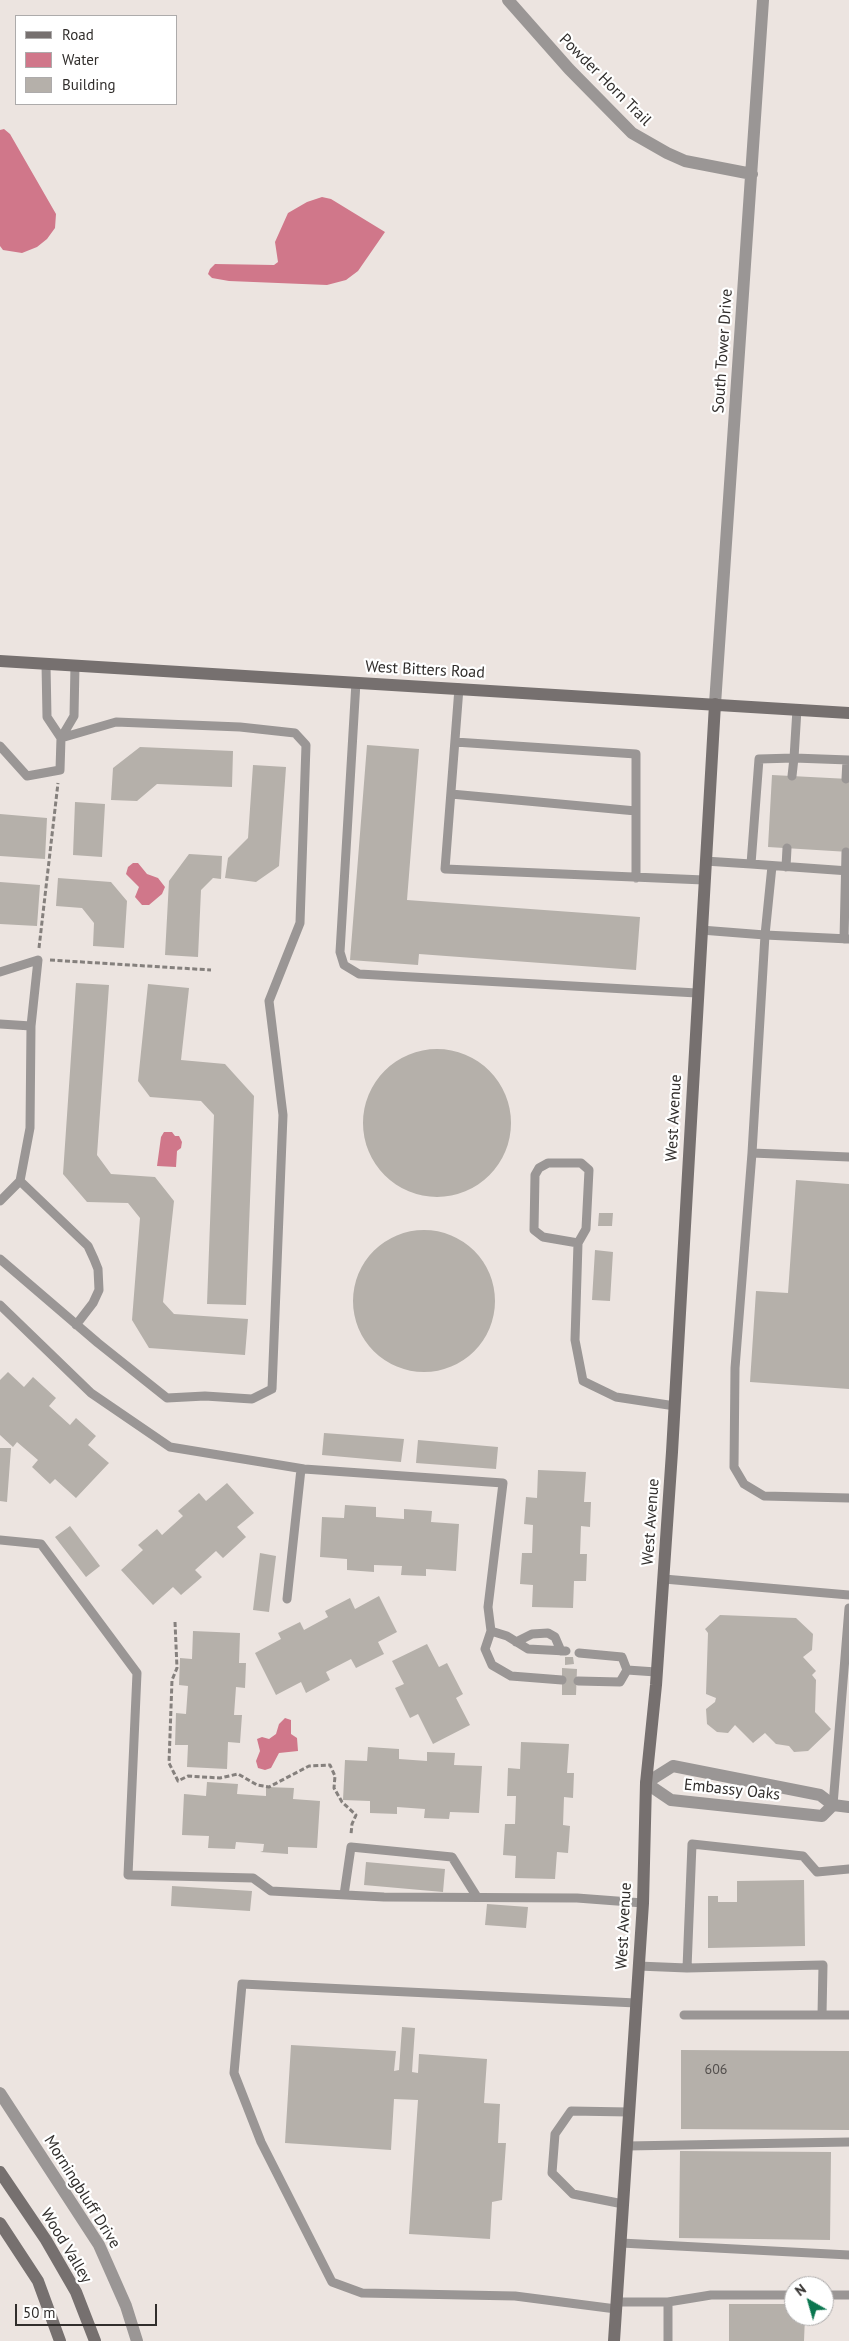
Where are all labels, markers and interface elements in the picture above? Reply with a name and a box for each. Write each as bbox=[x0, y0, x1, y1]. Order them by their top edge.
legend bbox=[15, 15, 178, 105]
text: Road bbox=[62, 25, 94, 44]
street label: Powder Horn Trail bbox=[555, 30, 655, 130]
text: Water bbox=[62, 50, 99, 69]
text: Building bbox=[62, 75, 116, 94]
street label: South Tower Drive bbox=[709, 288, 737, 414]
street label: West Bitters Road bbox=[365, 657, 485, 683]
street label: West Avenue bbox=[662, 1074, 686, 1162]
street label: West Avenue bbox=[638, 1478, 664, 1566]
street label: Embassy Oaks bbox=[683, 1775, 781, 1805]
street label: West Avenue bbox=[612, 1882, 636, 1970]
house number: 606 bbox=[705, 2062, 727, 2078]
street label: Morningbluff Drive bbox=[40, 2132, 124, 2252]
street label: Wood Valley bbox=[36, 2205, 96, 2287]
north arrow bbox=[784, 2276, 834, 2326]
text: N bbox=[791, 2280, 810, 2300]
scale bar bbox=[18, 2294, 160, 2326]
text: 50 m bbox=[23, 2303, 56, 2322]

